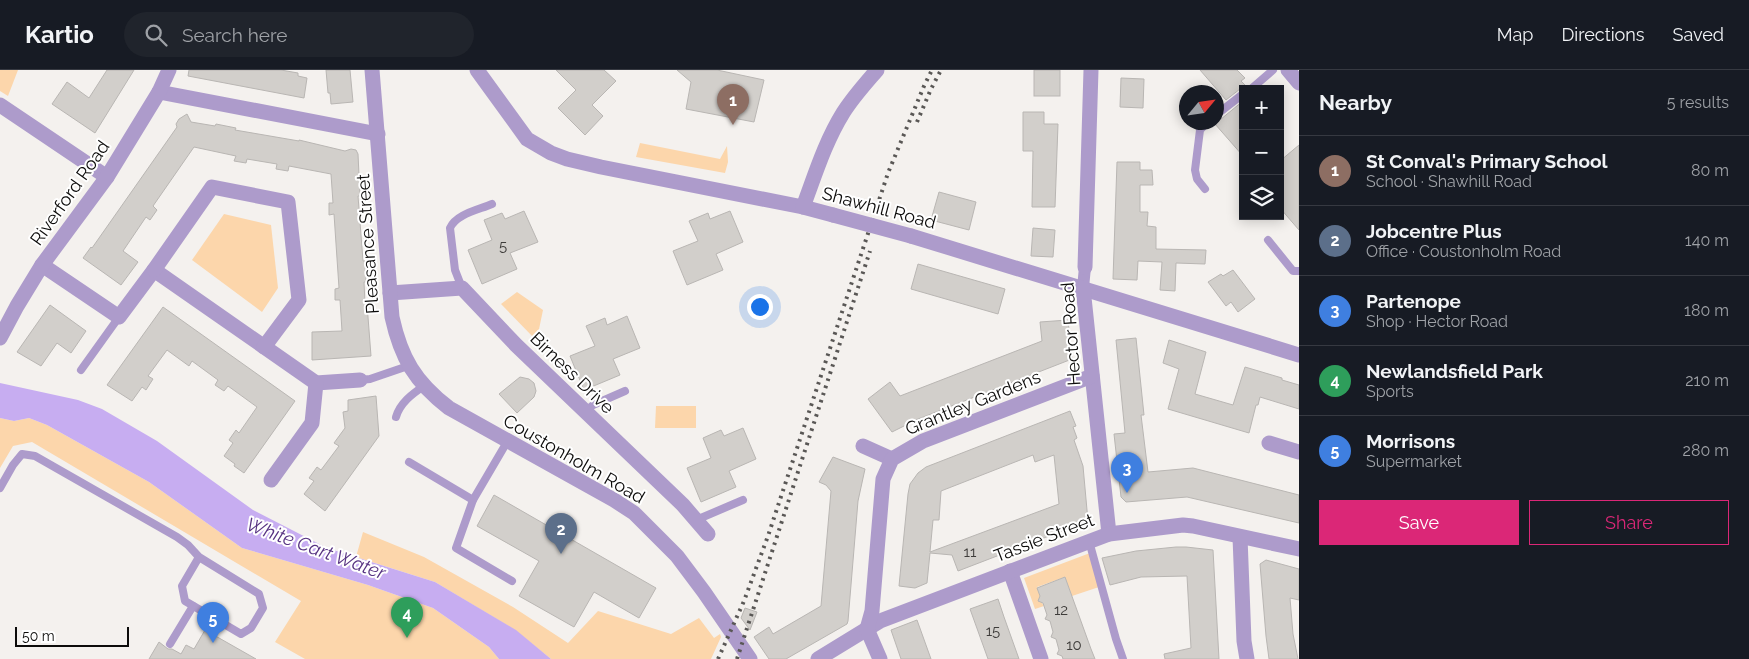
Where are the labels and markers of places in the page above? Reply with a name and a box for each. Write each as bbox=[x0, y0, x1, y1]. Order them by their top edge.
pin: 1 bbox=[717, 84, 749, 125]
pin: 3 bbox=[1111, 452, 1143, 493]
pin: 2 bbox=[545, 513, 577, 554]
pin: 4 bbox=[391, 597, 423, 638]
pin: 5 bbox=[197, 602, 229, 643]

